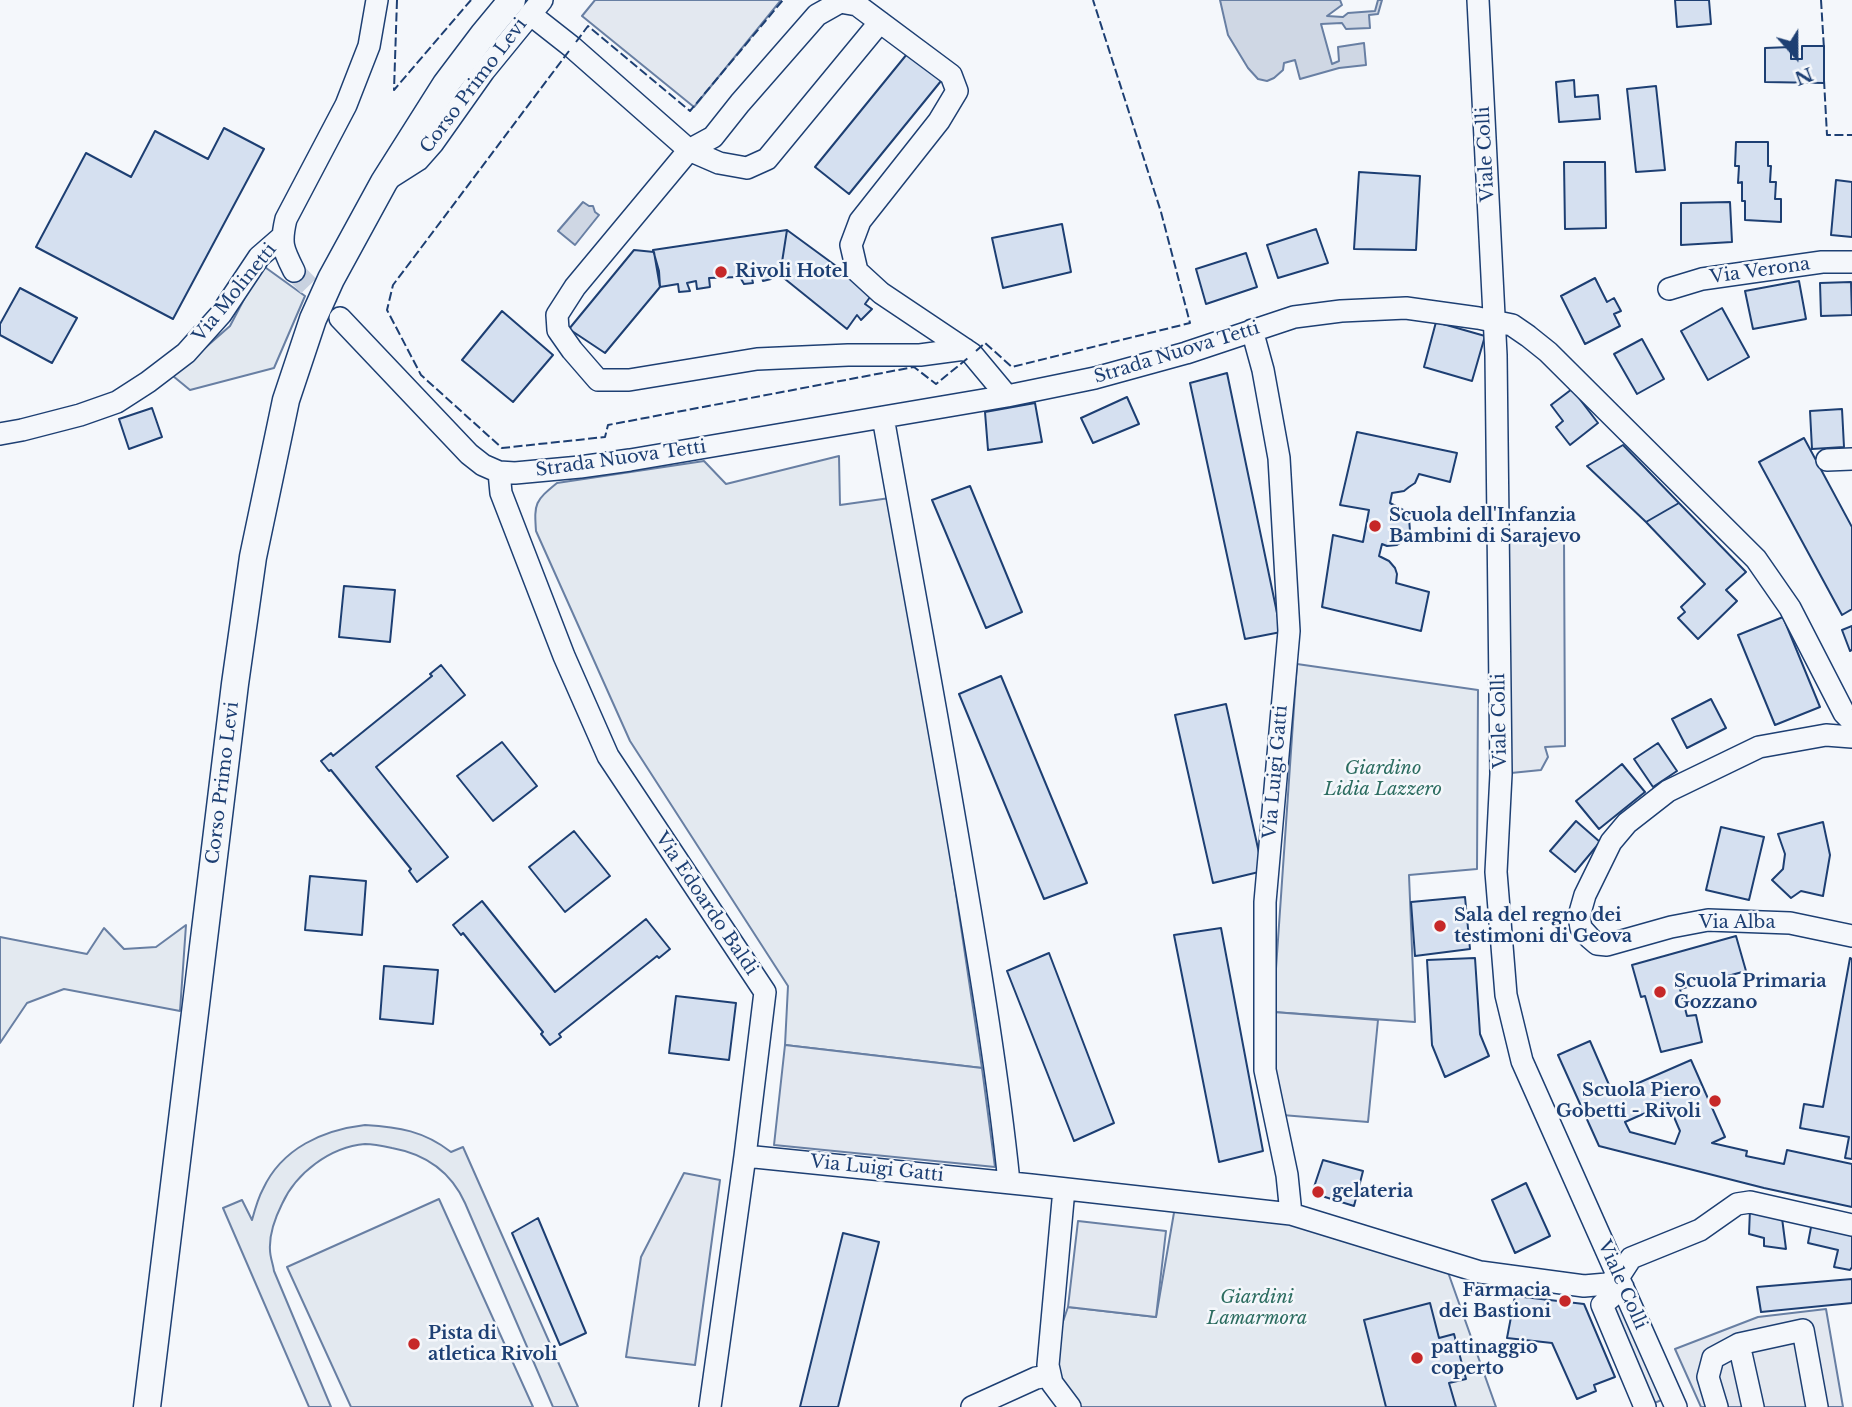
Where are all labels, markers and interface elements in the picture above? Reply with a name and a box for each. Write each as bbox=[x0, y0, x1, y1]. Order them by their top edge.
street label: Corso Primo Levi bbox=[416, 14, 532, 158]
north arrow bbox=[1761, 21, 1831, 91]
text: N bbox=[1791, 62, 1816, 90]
street label: Viale Colli bbox=[1473, 106, 1499, 202]
street label: Via Molinetti bbox=[189, 239, 281, 347]
street label: Via Verona bbox=[1709, 253, 1811, 289]
place label: Rivoli Hotel bbox=[735, 261, 849, 283]
marker: Rivoli Hotel bbox=[713, 264, 729, 280]
street label: Strada Nuova Tetti bbox=[1092, 318, 1262, 388]
street label: Strada Nuova Tetti bbox=[534, 436, 708, 482]
place label: Scuola dell'Infanzia Bambini di Sarajevo bbox=[1389, 505, 1581, 548]
marker: Scuola dell'Infanzia Bambini di Sarajevo bbox=[1367, 518, 1383, 534]
street label: Viale Colli bbox=[1488, 673, 1512, 769]
street label: Corso Primo Levi bbox=[202, 701, 244, 865]
street label: Via Luigi Gatti bbox=[1259, 704, 1293, 840]
park label: Giardino Lidia Lazzero bbox=[1324, 758, 1442, 800]
street label: Via Edoardo Baldi bbox=[650, 828, 762, 980]
place label: Sala del regno dei testimoni di Geova bbox=[1454, 905, 1632, 948]
street label: Via Alba bbox=[1699, 912, 1775, 934]
marker: Sala del regno dei testimoni di Geova bbox=[1432, 918, 1448, 934]
place label: Scuola Primaria Gozzano bbox=[1674, 971, 1827, 1014]
marker: Scuola Primaria Gozzano bbox=[1652, 984, 1668, 1000]
place label: Scuola Piero Gobetti - Rivoli bbox=[1556, 1080, 1701, 1122]
marker: Scuola Piero Gobetti - Rivoli bbox=[1707, 1093, 1723, 1109]
street label: Via Luigi Gatti bbox=[809, 1151, 945, 1187]
place label: gelateria bbox=[1332, 1181, 1413, 1203]
marker: gelateria bbox=[1310, 1184, 1326, 1200]
street label: Viale Colli bbox=[1593, 1237, 1651, 1333]
place label: Farmacia dei Bastioni bbox=[1439, 1280, 1551, 1322]
park label: Giardini Lamarmora bbox=[1207, 1287, 1307, 1330]
marker: Farmacia dei Bastioni bbox=[1557, 1293, 1573, 1309]
place label: Pista di atletica Rivoli bbox=[428, 1323, 557, 1366]
marker: Pista di atletica Rivoli bbox=[406, 1336, 422, 1352]
place label: pattinaggio coperto bbox=[1431, 1337, 1538, 1380]
marker: pattinaggio coperto bbox=[1409, 1350, 1425, 1366]

